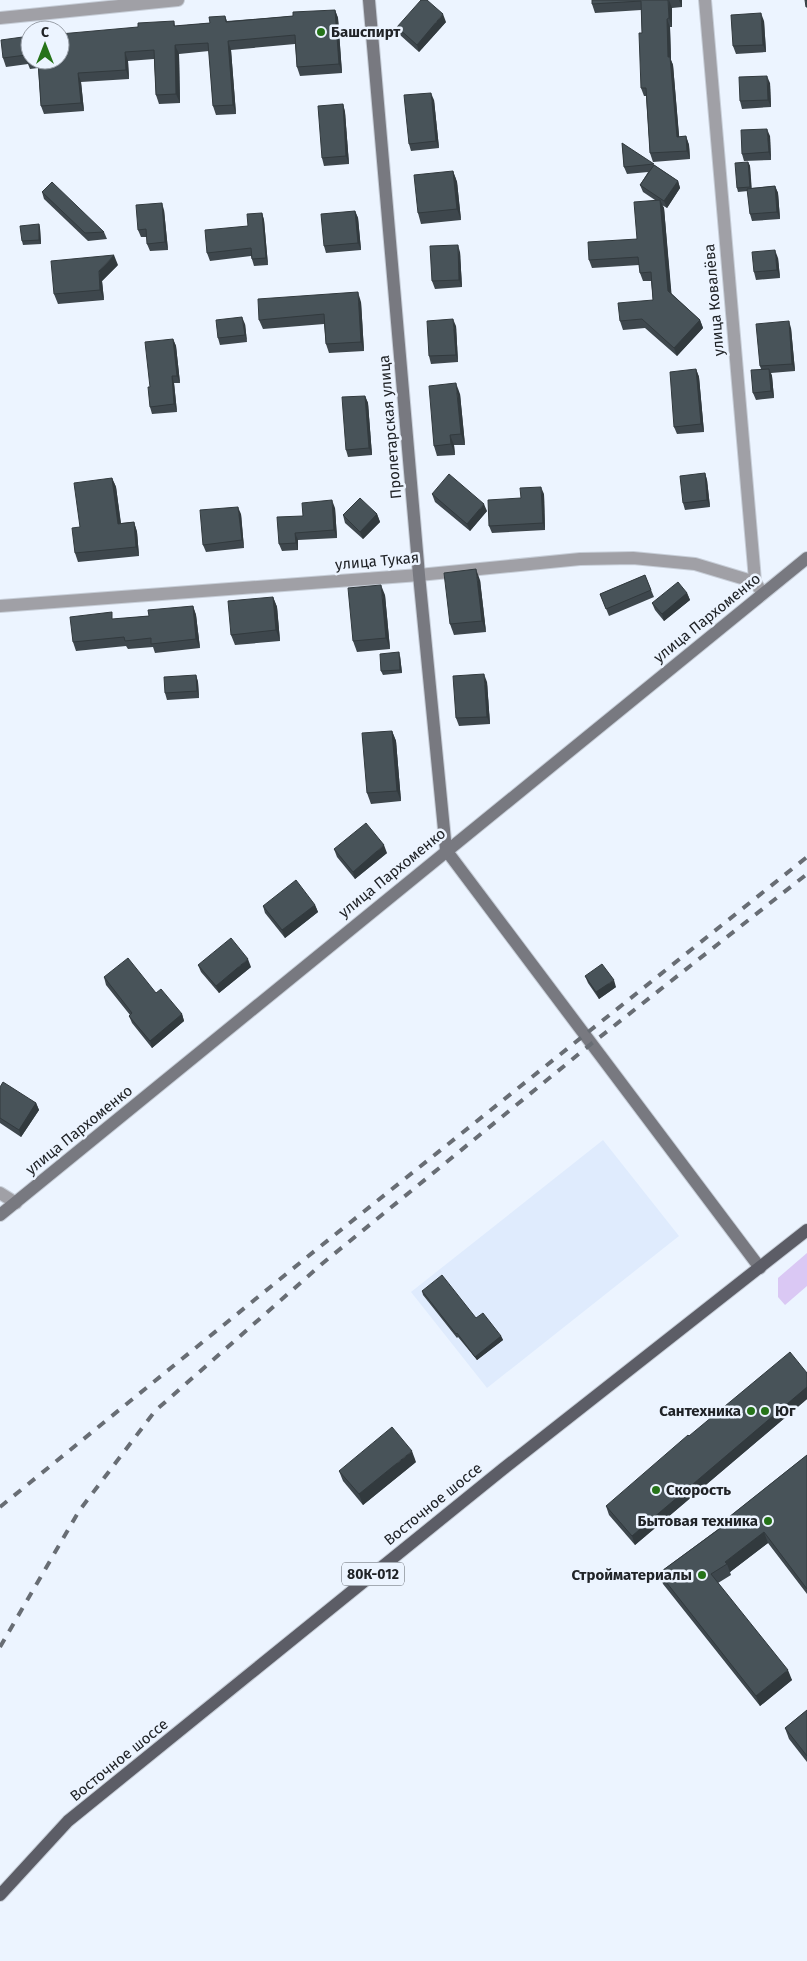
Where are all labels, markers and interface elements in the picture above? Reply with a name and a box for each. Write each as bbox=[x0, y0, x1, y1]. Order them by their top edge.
north arrow bbox=[20, 20, 70, 70]
place label: Башспирт bbox=[331, 23, 401, 41]
text: С bbox=[41, 24, 49, 41]
marker: Башспирт bbox=[315, 26, 327, 38]
street label: улица Ковалёва bbox=[700, 243, 728, 357]
street label: Пролетарская улица bbox=[375, 354, 405, 500]
street label: улица Тукая bbox=[334, 548, 420, 574]
street label: улица Пархоменко bbox=[650, 569, 764, 667]
street label: улица Пархоменко bbox=[335, 824, 449, 922]
street label: улица Пархоменко bbox=[22, 1081, 136, 1179]
place label: Сантехника bbox=[659, 1402, 741, 1420]
place label: Юг bbox=[775, 1402, 796, 1420]
marker: Сантехника bbox=[745, 1405, 757, 1417]
marker: Юг bbox=[759, 1405, 771, 1417]
street label: Восточное шоссе bbox=[380, 1459, 486, 1549]
place label: Скорость bbox=[666, 1481, 731, 1499]
marker: Скорость bbox=[650, 1484, 662, 1496]
place label: Бытовая техника bbox=[638, 1512, 758, 1530]
marker: Бытовая техника bbox=[762, 1515, 774, 1527]
road number: 80К-012 bbox=[342, 1562, 404, 1586]
place label: Стройматериалы bbox=[571, 1566, 692, 1584]
marker: Стройматериалы bbox=[696, 1569, 708, 1581]
street label: Восточное шоссе bbox=[66, 1715, 172, 1805]

